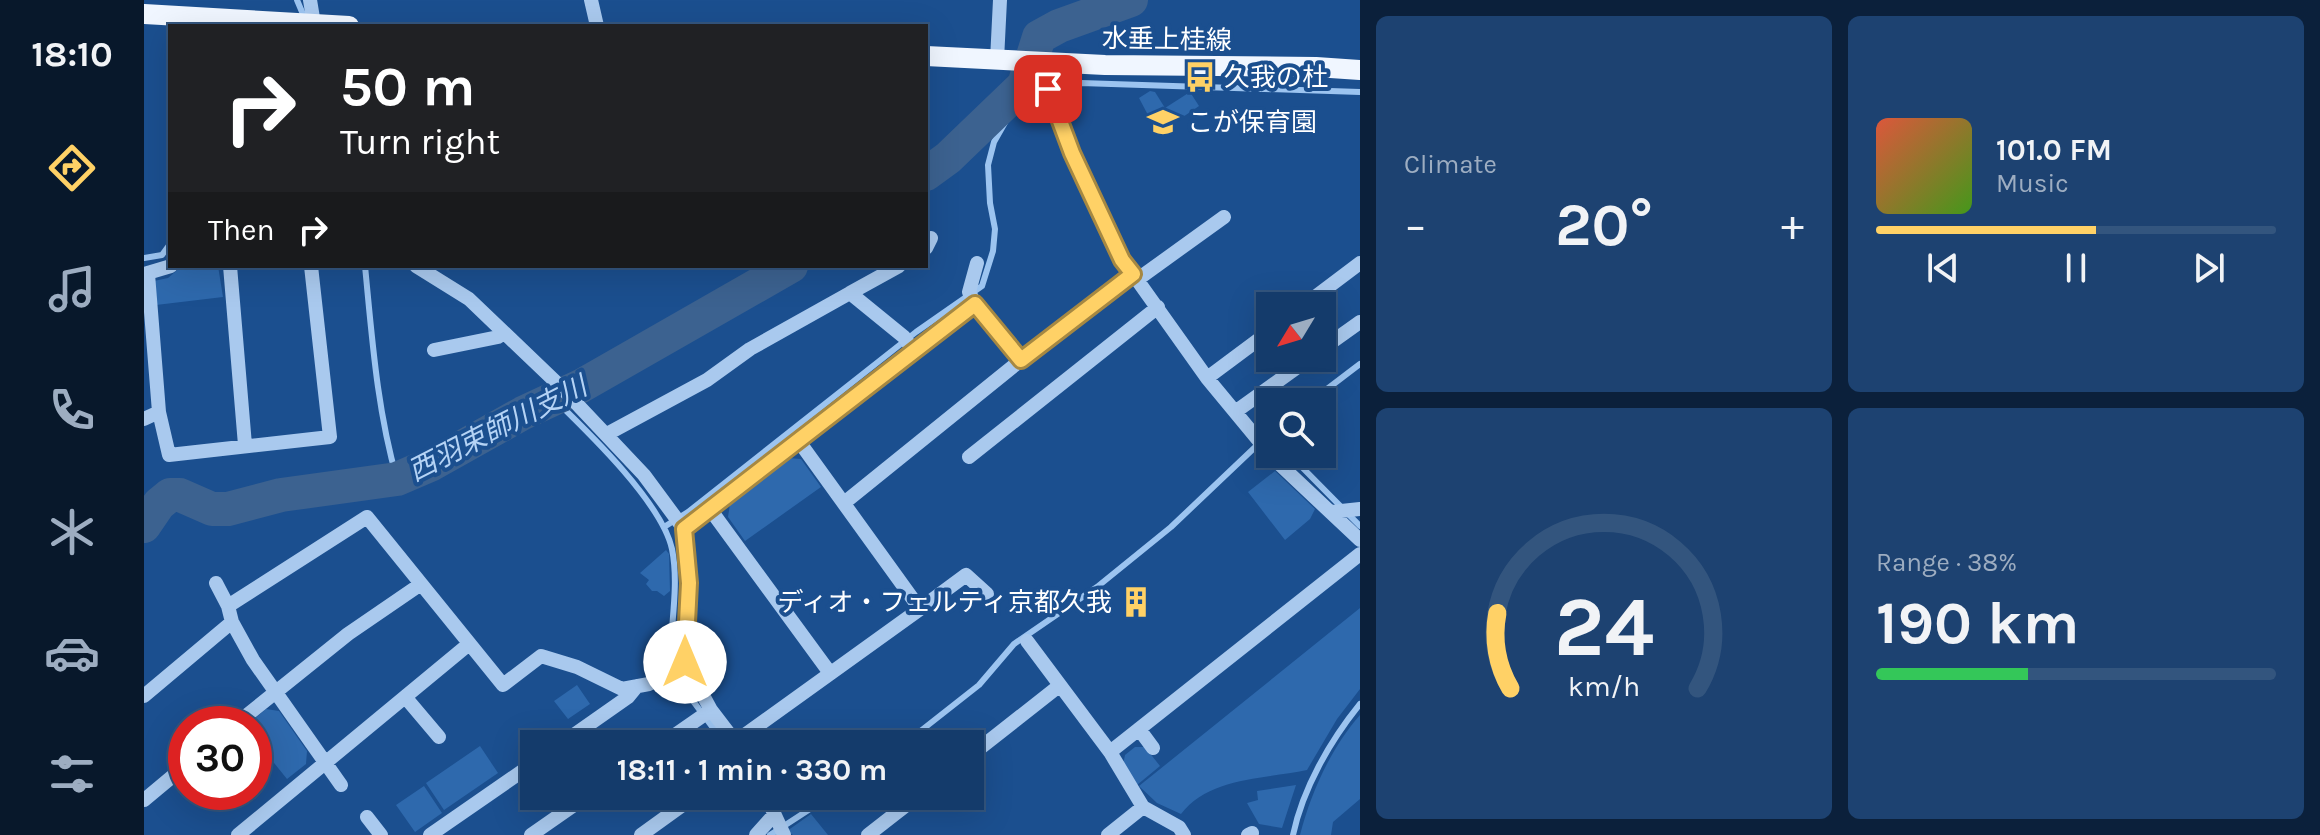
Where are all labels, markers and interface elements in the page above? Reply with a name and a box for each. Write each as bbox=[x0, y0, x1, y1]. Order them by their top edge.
street label: 水垂上桂線 bbox=[1102, 23, 1232, 56]
text: 18:10 bbox=[31, 33, 113, 75]
text: 50 m bbox=[340, 54, 475, 119]
pin bbox=[1014, 55, 1082, 123]
icon: right bbox=[208, 56, 312, 160]
bus stop icon: 久我の杜 bbox=[1183, 60, 1217, 94]
place label: 久我の杜 bbox=[1224, 62, 1328, 93]
icon: arrive bbox=[1026, 67, 1070, 111]
school or university icon: こが保育園 bbox=[1146, 105, 1180, 139]
place label: こが保育園 bbox=[1187, 107, 1317, 138]
text: Turn right bbox=[340, 121, 500, 163]
text: 101.0 FM bbox=[1996, 132, 2112, 168]
icon: directions bbox=[44, 140, 100, 196]
text: Climate bbox=[1404, 149, 1497, 180]
text: Music bbox=[1996, 168, 2069, 199]
text: 20° bbox=[1555, 190, 1653, 260]
text: − bbox=[1404, 200, 1427, 251]
text: + bbox=[1781, 200, 1804, 251]
icon: right bbox=[291, 208, 335, 252]
text: Then bbox=[208, 212, 275, 248]
icon: previous bbox=[1921, 246, 1965, 290]
icon: pause bbox=[2054, 246, 2098, 290]
icon: next bbox=[2187, 246, 2231, 290]
icon: music bbox=[44, 261, 100, 317]
north arrow bbox=[1256, 292, 1336, 372]
map controls bbox=[1256, 292, 1336, 468]
water label: 西羽束師川支川 bbox=[402, 368, 595, 488]
icon: phone bbox=[44, 382, 100, 438]
button: search bbox=[1256, 388, 1336, 468]
icon: climate bbox=[44, 504, 100, 560]
text: Range · 38% bbox=[1876, 547, 2017, 578]
text: 24 bbox=[1554, 579, 1654, 676]
building icon: ディオ・フェルティ京都久我 bbox=[1119, 585, 1153, 619]
place label: ディオ・フェルティ京都久我 bbox=[777, 587, 1112, 618]
text: 190 km bbox=[1876, 588, 2080, 658]
position arrow bbox=[643, 620, 727, 704]
icon: car bbox=[44, 625, 100, 681]
text: km/h bbox=[1568, 670, 1640, 703]
speed limit sign: 30 bbox=[168, 706, 272, 810]
icon: filters bbox=[44, 746, 100, 802]
text: 18:11 · 1 min · 330 m bbox=[617, 752, 887, 788]

